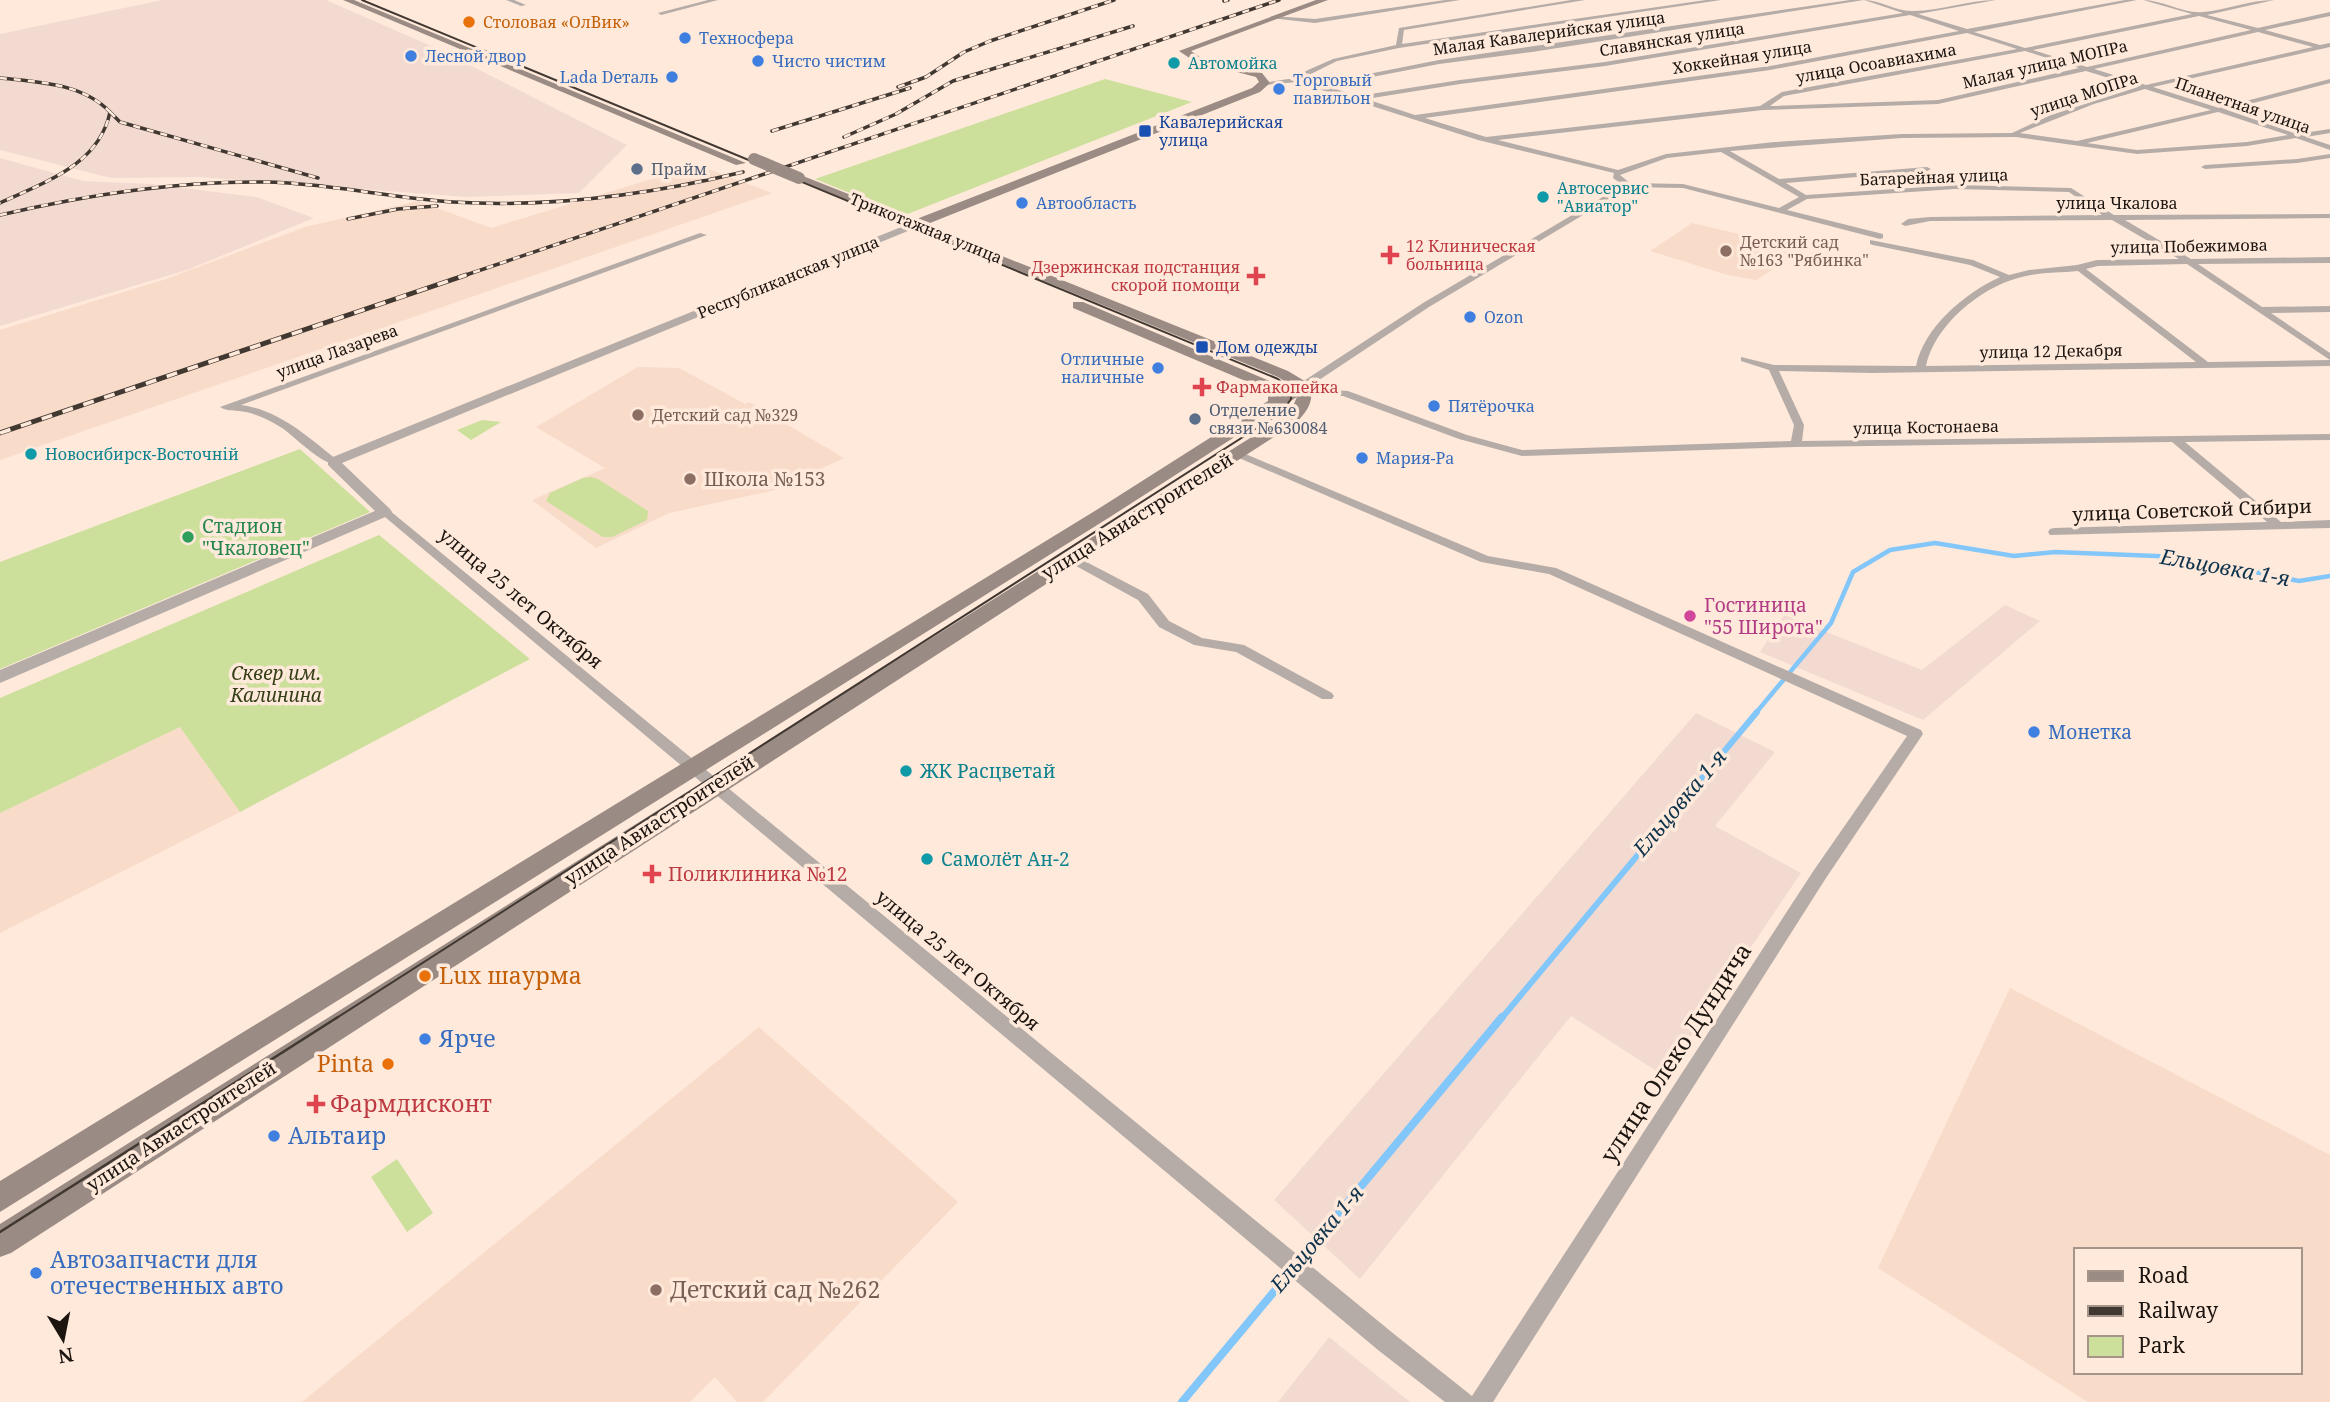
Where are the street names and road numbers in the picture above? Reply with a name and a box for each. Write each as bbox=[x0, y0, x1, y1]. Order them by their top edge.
street label: Малая Кавалерийская улица bbox=[1431, 6, 1667, 60]
street label: Славянская улица bbox=[1598, 17, 1746, 61]
street label: Малая улица МОПРа bbox=[1960, 34, 2130, 94]
street label: Хоккейная улица bbox=[1671, 35, 1813, 79]
street label: улица Осоавиахима bbox=[1794, 38, 1958, 88]
street label: улица МОПРа bbox=[2027, 66, 2141, 122]
street label: Планетная улица bbox=[2172, 72, 2314, 138]
street label: Батарейная улица bbox=[1859, 163, 2009, 191]
street label: Трикотажная улица bbox=[847, 187, 1005, 269]
street label: улица Чкалова bbox=[2056, 192, 2178, 214]
street label: Республиканская улица bbox=[694, 230, 882, 324]
street label: улица Побежимова bbox=[2110, 234, 2268, 258]
street label: улица Лазарева bbox=[273, 319, 401, 383]
street label: улица 12 Декабря bbox=[1979, 339, 2123, 363]
street label: улица Костонаева bbox=[1853, 415, 1999, 439]
street label: улица Авиастроителей bbox=[1036, 446, 1238, 586]
street label: улица Советской Сибири bbox=[2072, 493, 2312, 527]
street label: улица 25 лет Октября bbox=[433, 522, 609, 675]
street label: улица Авиастроителей bbox=[559, 749, 759, 891]
street label: улица 25 лет Октября bbox=[870, 884, 1046, 1037]
street label: улица Олеко Дундича bbox=[1592, 936, 1758, 1169]
street label: улица Авиастроителей bbox=[81, 1055, 281, 1197]

